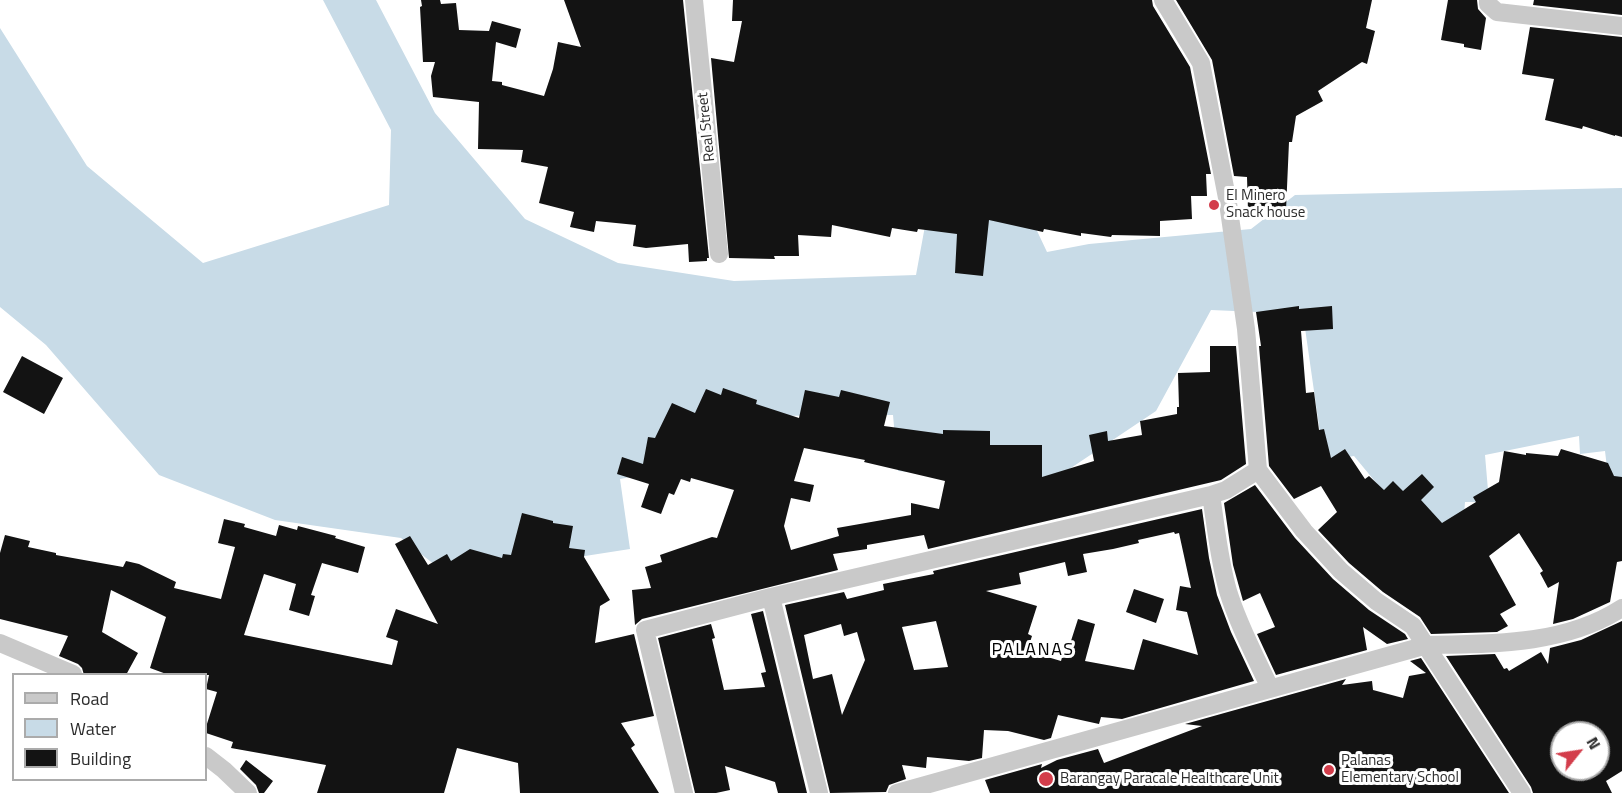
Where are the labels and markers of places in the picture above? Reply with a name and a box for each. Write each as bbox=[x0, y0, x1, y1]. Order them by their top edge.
place label: El Minero Snack house bbox=[1226, 187, 1305, 222]
marker: El Minero Snack house bbox=[1207, 198, 1221, 212]
place label: Palanas Elementary School bbox=[1341, 752, 1459, 787]
marker: Palanas Elementary School bbox=[1322, 763, 1336, 777]
marker: Barangay Paracale Healthcare Unit bbox=[1037, 770, 1055, 788]
place label: Barangay Paracale Healthcare Unit bbox=[1060, 770, 1279, 788]

